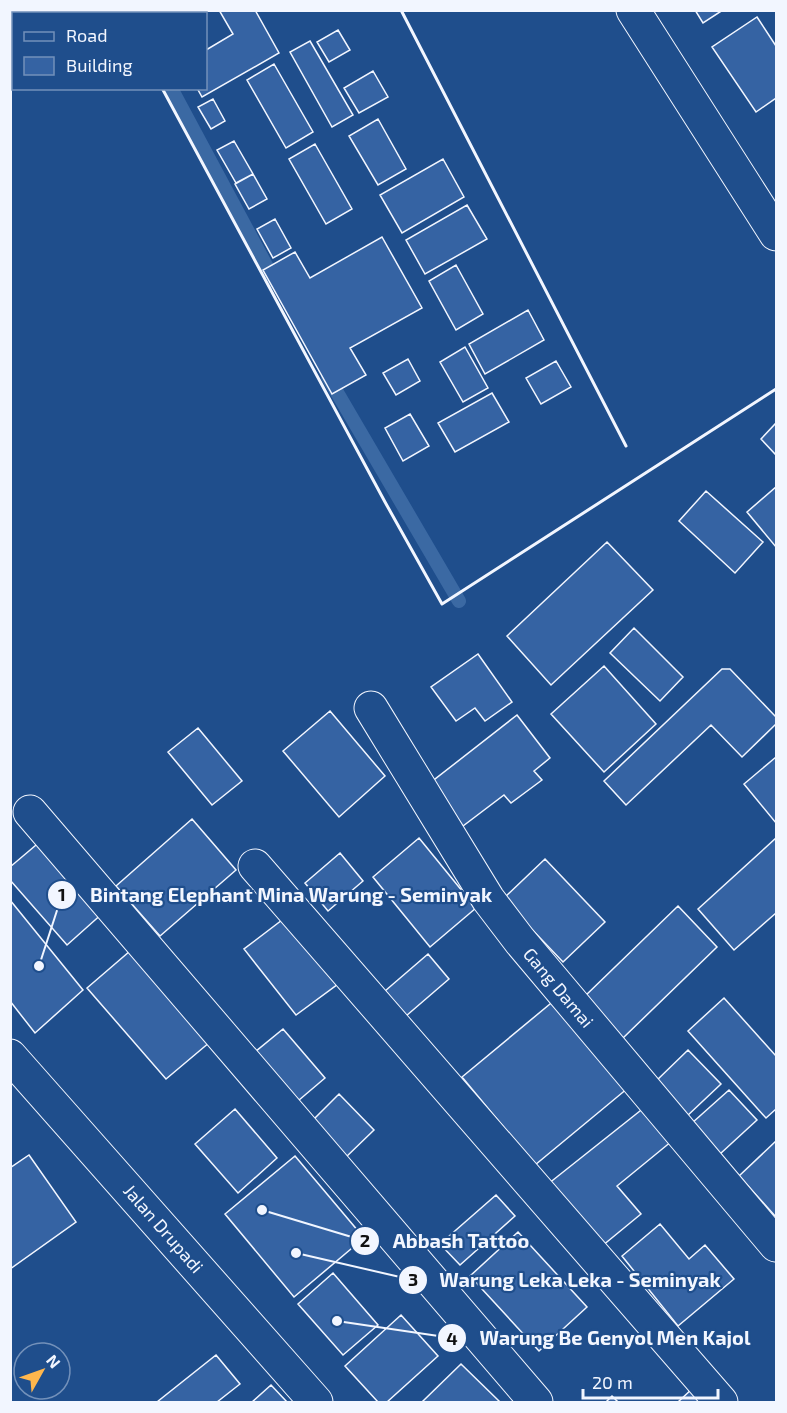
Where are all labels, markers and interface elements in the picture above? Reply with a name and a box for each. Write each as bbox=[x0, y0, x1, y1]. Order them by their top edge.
legend bbox=[12, 12, 207, 90]
text: Road bbox=[66, 24, 107, 46]
text: Building bbox=[66, 54, 133, 76]
callout: Bintang Elephant Mina Warung - Seminyak bbox=[47, 876, 504, 914]
text: Bintang Elephant Mina Warung - Seminyak bbox=[90, 882, 493, 907]
text: 1 bbox=[58, 883, 66, 905]
street label: Gang Damai bbox=[519, 943, 599, 1032]
street label: Jalan Drupadi bbox=[119, 1180, 208, 1277]
callout: Abbash Tattoo bbox=[350, 1222, 541, 1260]
text: Abbash Tattoo bbox=[393, 1228, 529, 1252]
text: 2 bbox=[360, 1229, 370, 1251]
callout: Warung Leka Leka - Seminyak bbox=[398, 1261, 733, 1299]
text: Warung Leka Leka - Seminyak bbox=[439, 1267, 721, 1292]
text: 3 bbox=[408, 1268, 418, 1290]
callout: Warung Be Genyol Men Kajol bbox=[437, 1319, 763, 1357]
text: Warung Be Genyol Men Kajol bbox=[480, 1325, 751, 1350]
text: 4 bbox=[446, 1327, 458, 1349]
north arrow bbox=[12, 1341, 72, 1401]
text: N bbox=[43, 1351, 65, 1372]
scale bar bbox=[583, 1362, 718, 1400]
text: 20 m bbox=[592, 1371, 633, 1393]

